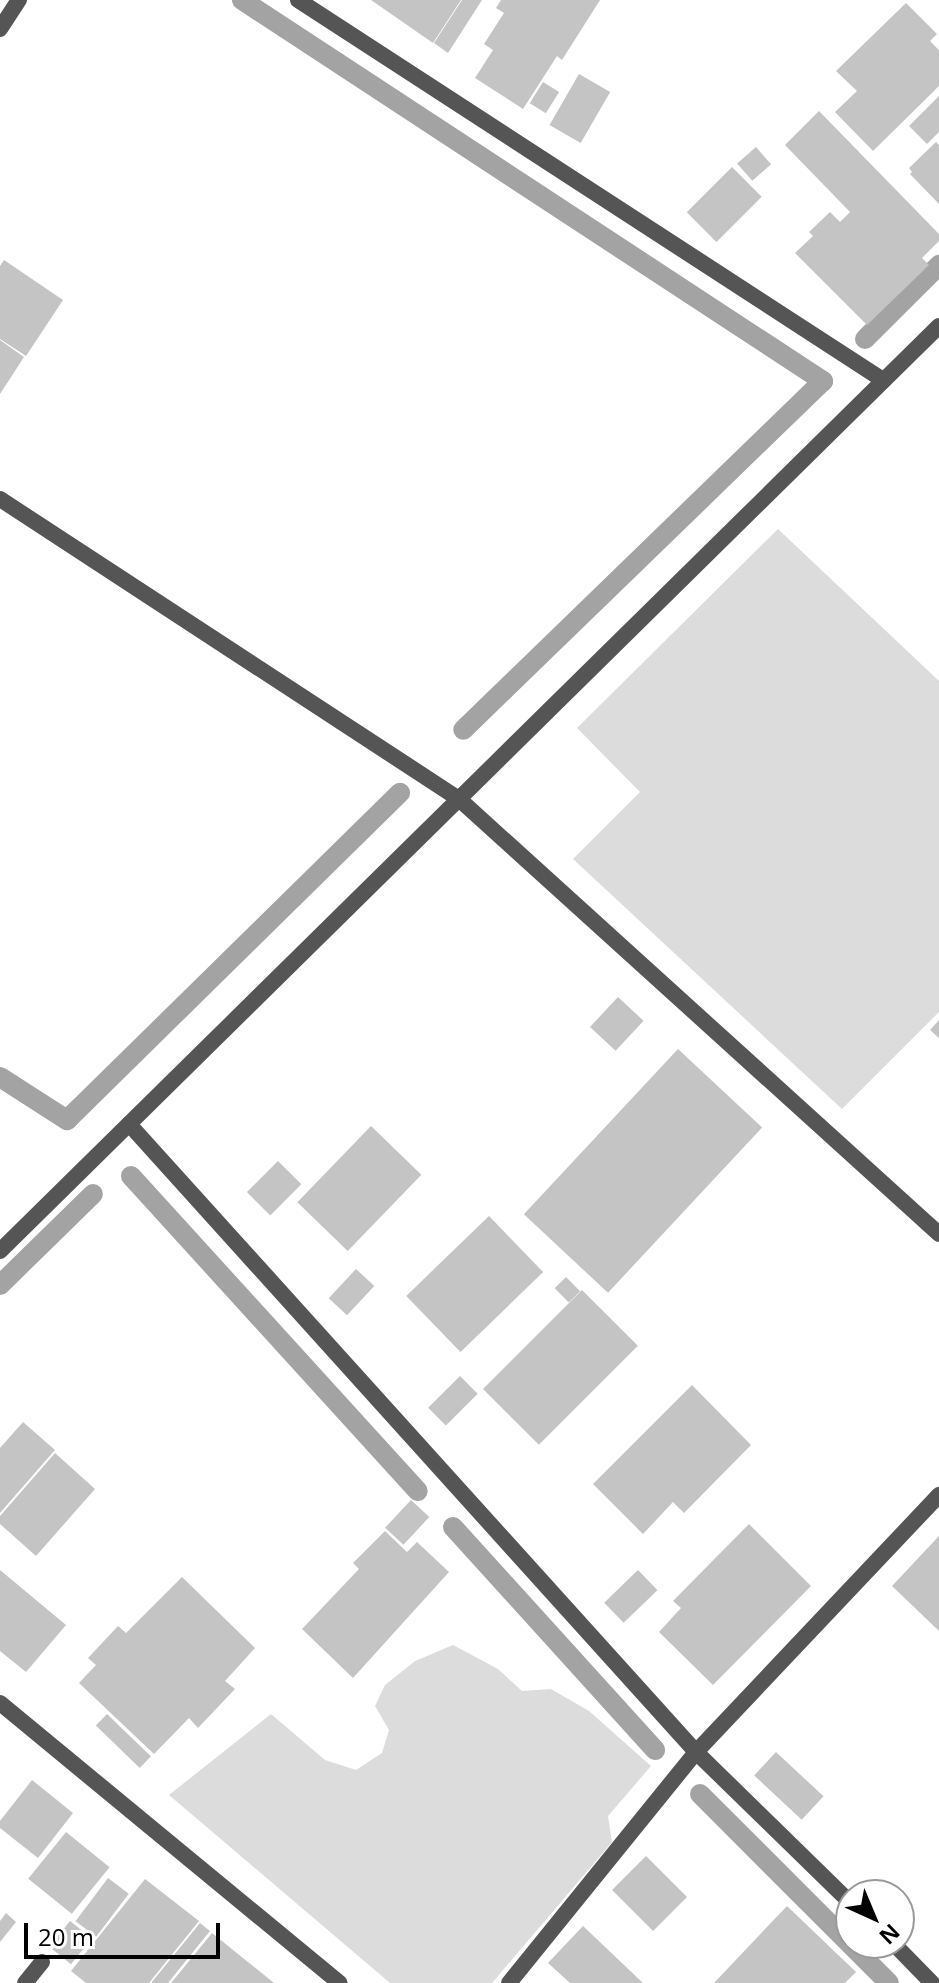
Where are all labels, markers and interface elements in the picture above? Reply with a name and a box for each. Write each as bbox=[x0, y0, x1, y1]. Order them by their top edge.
north arrow bbox=[835, 1879, 915, 1959]
scale bar bbox=[28, 1907, 224, 1957]
text: N bbox=[873, 1918, 907, 1952]
text: 20 m bbox=[38, 1920, 94, 1953]

